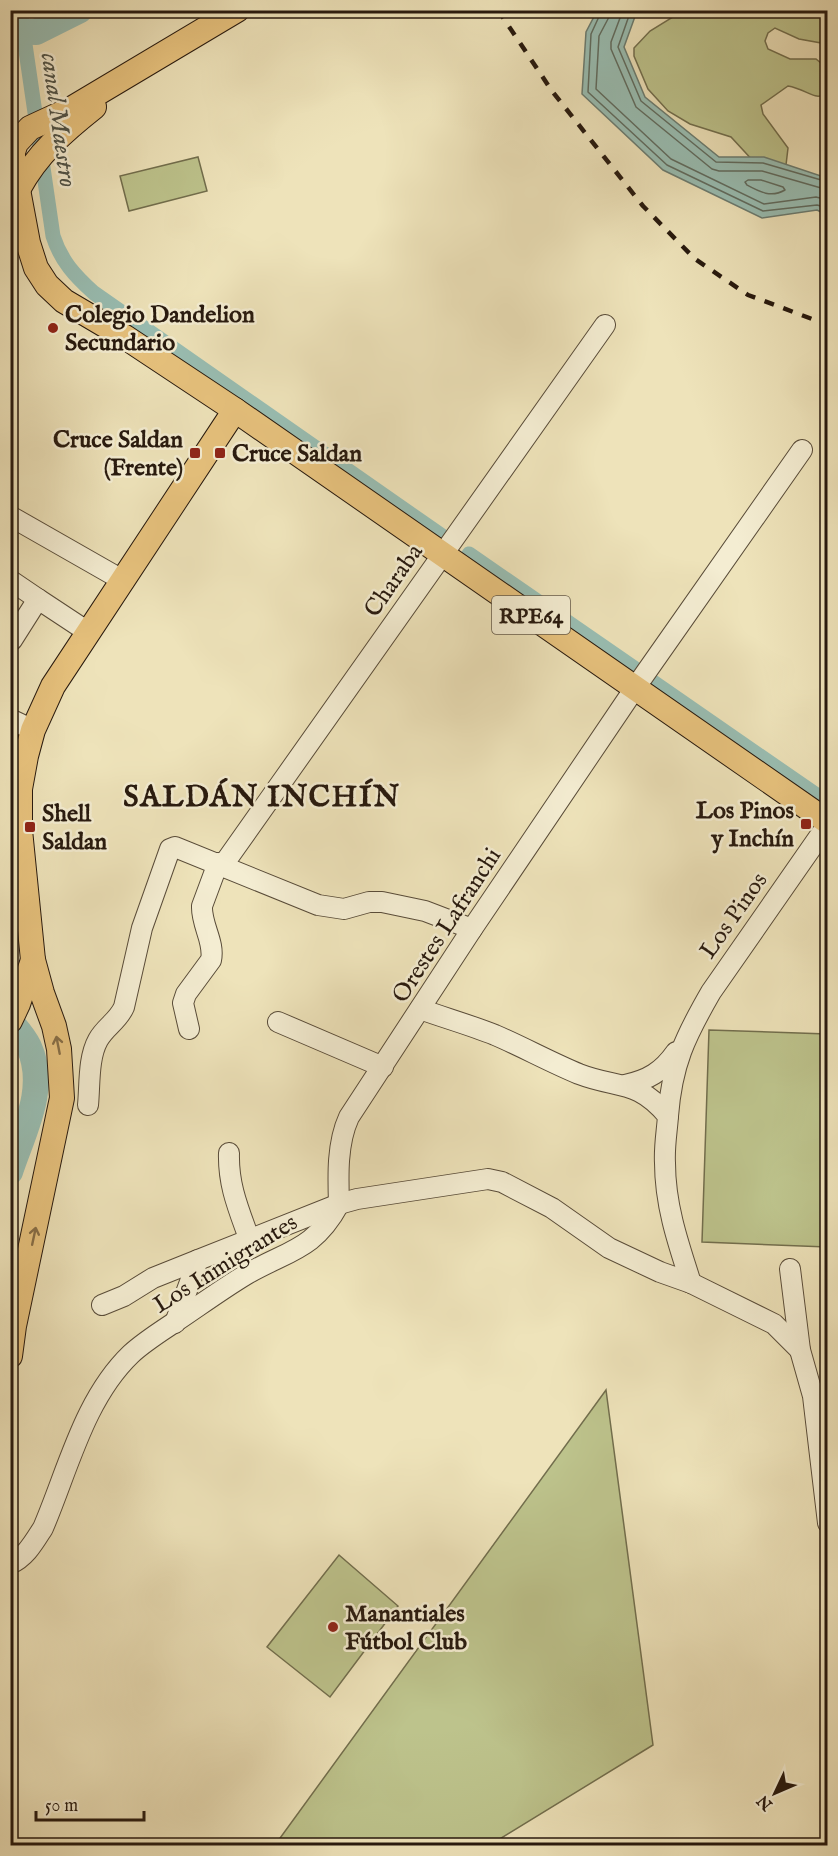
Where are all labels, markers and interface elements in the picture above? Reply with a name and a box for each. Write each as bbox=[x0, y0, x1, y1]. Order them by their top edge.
water label: canal Maestro bbox=[33, 51, 84, 189]
place label: Colegio Dandelion Secundario bbox=[65, 300, 255, 359]
marker: Colegio Dandelion Secundario bbox=[46, 321, 60, 335]
place label: Cruce Saldan (Frente) bbox=[53, 425, 183, 484]
place label: Cruce Saldan bbox=[232, 439, 362, 470]
marker: Cruce Saldan (Frente) bbox=[188, 446, 202, 460]
marker: Cruce Saldan bbox=[213, 446, 227, 460]
street label: Charaba bbox=[358, 538, 431, 624]
road number: RPE64 bbox=[492, 596, 570, 634]
district label: SALDÁN INCHÍN bbox=[123, 777, 401, 817]
place label: Los Pinos y Inchín bbox=[696, 796, 795, 855]
place label: Shell Saldan bbox=[42, 799, 107, 858]
marker: Los Pinos y Inchín bbox=[799, 817, 813, 831]
marker: Shell Saldan bbox=[23, 820, 37, 834]
street label: Orestes Lafranchi bbox=[386, 842, 509, 1009]
street label: Los Pinos bbox=[693, 867, 775, 965]
one-way arrow bbox=[52, 1035, 63, 1055]
street label: Los Inmigrantes bbox=[148, 1208, 304, 1321]
one-way arrow bbox=[28, 1227, 40, 1246]
place label: Manantiales Fútbol Club bbox=[345, 1599, 467, 1658]
marker: Manantiales Fútbol Club bbox=[326, 1620, 340, 1634]
north arrow bbox=[745, 1763, 805, 1823]
scale bar bbox=[36, 1784, 144, 1822]
text: N bbox=[754, 1790, 778, 1815]
text: 50 m bbox=[45, 1795, 78, 1818]

